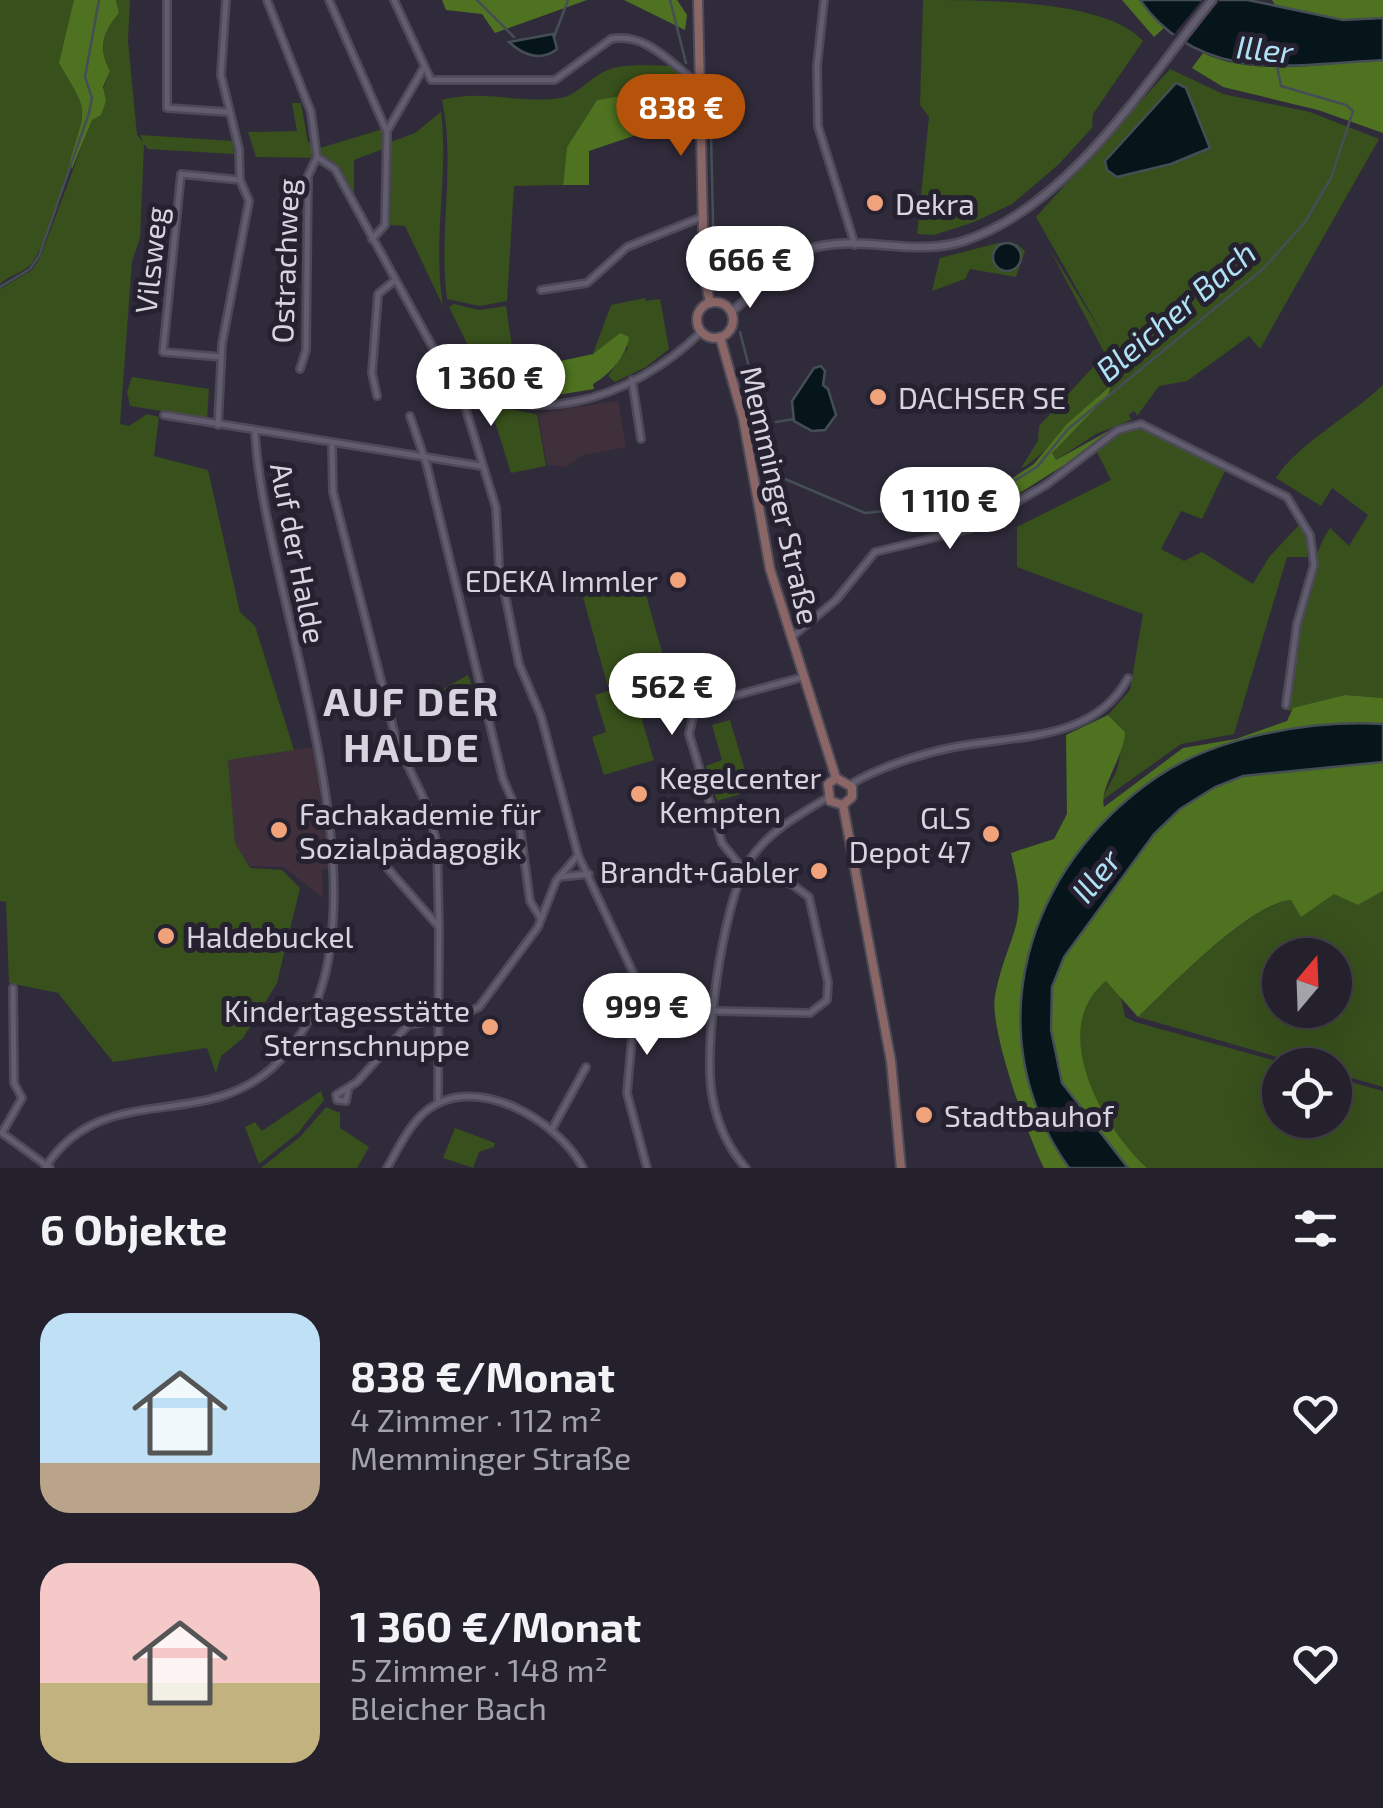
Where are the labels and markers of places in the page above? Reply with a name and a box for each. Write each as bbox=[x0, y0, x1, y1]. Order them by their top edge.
pin: 838 € bbox=[611, 74, 751, 159]
place label: Dekra bbox=[895, 185, 975, 221]
marker: Dekra bbox=[864, 192, 886, 214]
pin: 666 € bbox=[680, 226, 820, 311]
pin: 1 360 € bbox=[399, 344, 583, 429]
place label: DACHSER SE bbox=[898, 379, 1066, 415]
marker: DACHSER SE bbox=[867, 386, 889, 408]
pin: 1 110 € bbox=[858, 467, 1042, 552]
place label: EDEKA Immler bbox=[465, 562, 658, 598]
marker: EDEKA Immler bbox=[667, 569, 689, 591]
pin: 562 € bbox=[602, 653, 742, 738]
place label: Kegelcenter Kempten bbox=[659, 759, 822, 829]
marker: Kegelcenter Kempten bbox=[628, 783, 650, 805]
place label: Fachakademie für Sozialpädagogik bbox=[299, 795, 541, 865]
place label: GLS Depot 47 bbox=[849, 799, 971, 869]
marker: Fachakademie für Sozialpädagogik bbox=[268, 819, 290, 841]
marker: GLS Depot 47 bbox=[980, 823, 1002, 845]
place label: Brandt+Gabler bbox=[600, 853, 799, 889]
marker: Brandt+Gabler bbox=[808, 860, 830, 882]
place label: Haldebuckel bbox=[186, 918, 354, 954]
marker: Haldebuckel bbox=[155, 925, 177, 947]
pin: 999 € bbox=[577, 973, 717, 1058]
place label: Kindertagesstätte Sternschnuppe bbox=[224, 992, 470, 1062]
marker: Kindertagesstätte Sternschnuppe bbox=[479, 1016, 501, 1038]
place label: Stadtbauhof bbox=[944, 1097, 1114, 1133]
marker: Stadtbauhof bbox=[913, 1104, 935, 1126]

